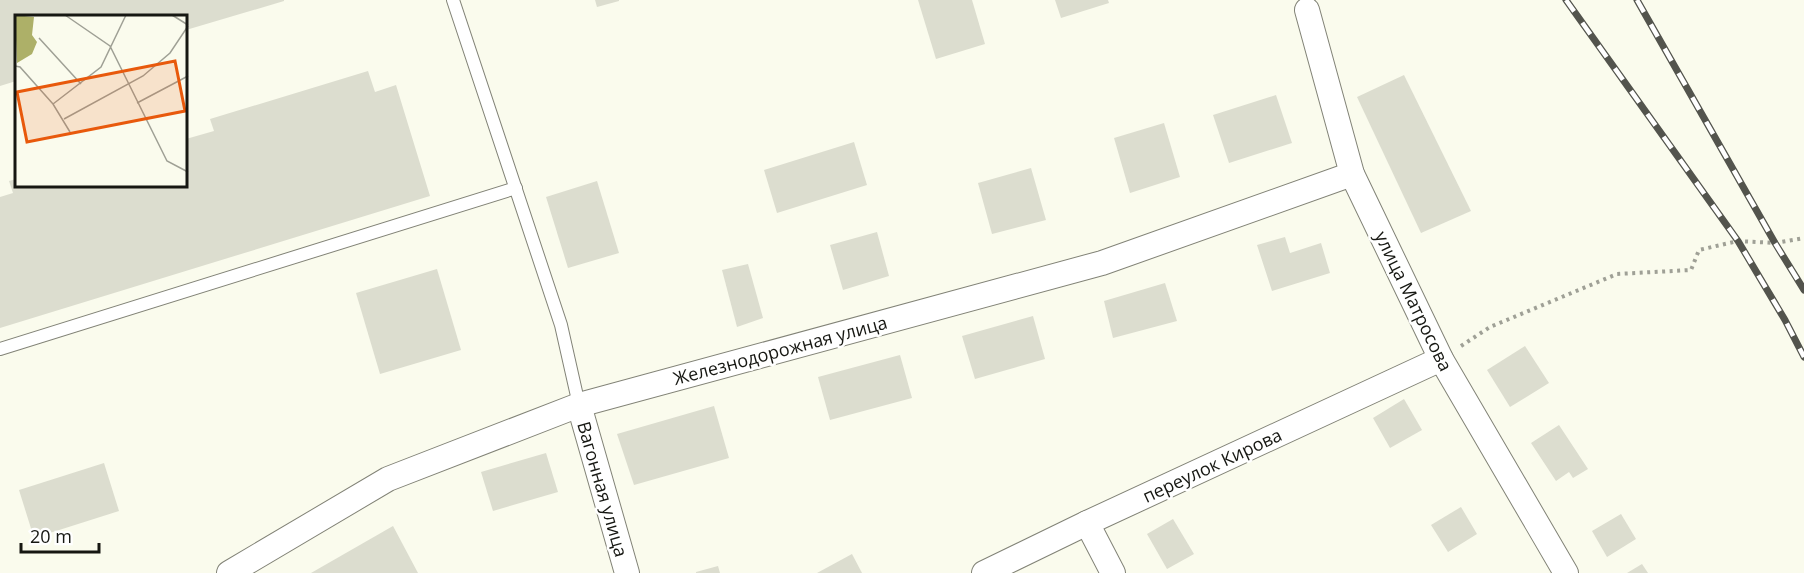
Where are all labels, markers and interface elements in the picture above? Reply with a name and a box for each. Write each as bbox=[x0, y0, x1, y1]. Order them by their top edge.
inset map bbox=[15, 15, 188, 188]
street label: улица Матросова bbox=[1370, 227, 1458, 375]
street label: Железнодорожная улица bbox=[670, 310, 890, 390]
street label: Вагонная улица bbox=[572, 419, 634, 559]
street label: переулок Кирова bbox=[1138, 422, 1286, 508]
scale bar bbox=[21, 516, 99, 554]
text: 20 m bbox=[30, 524, 72, 548]

